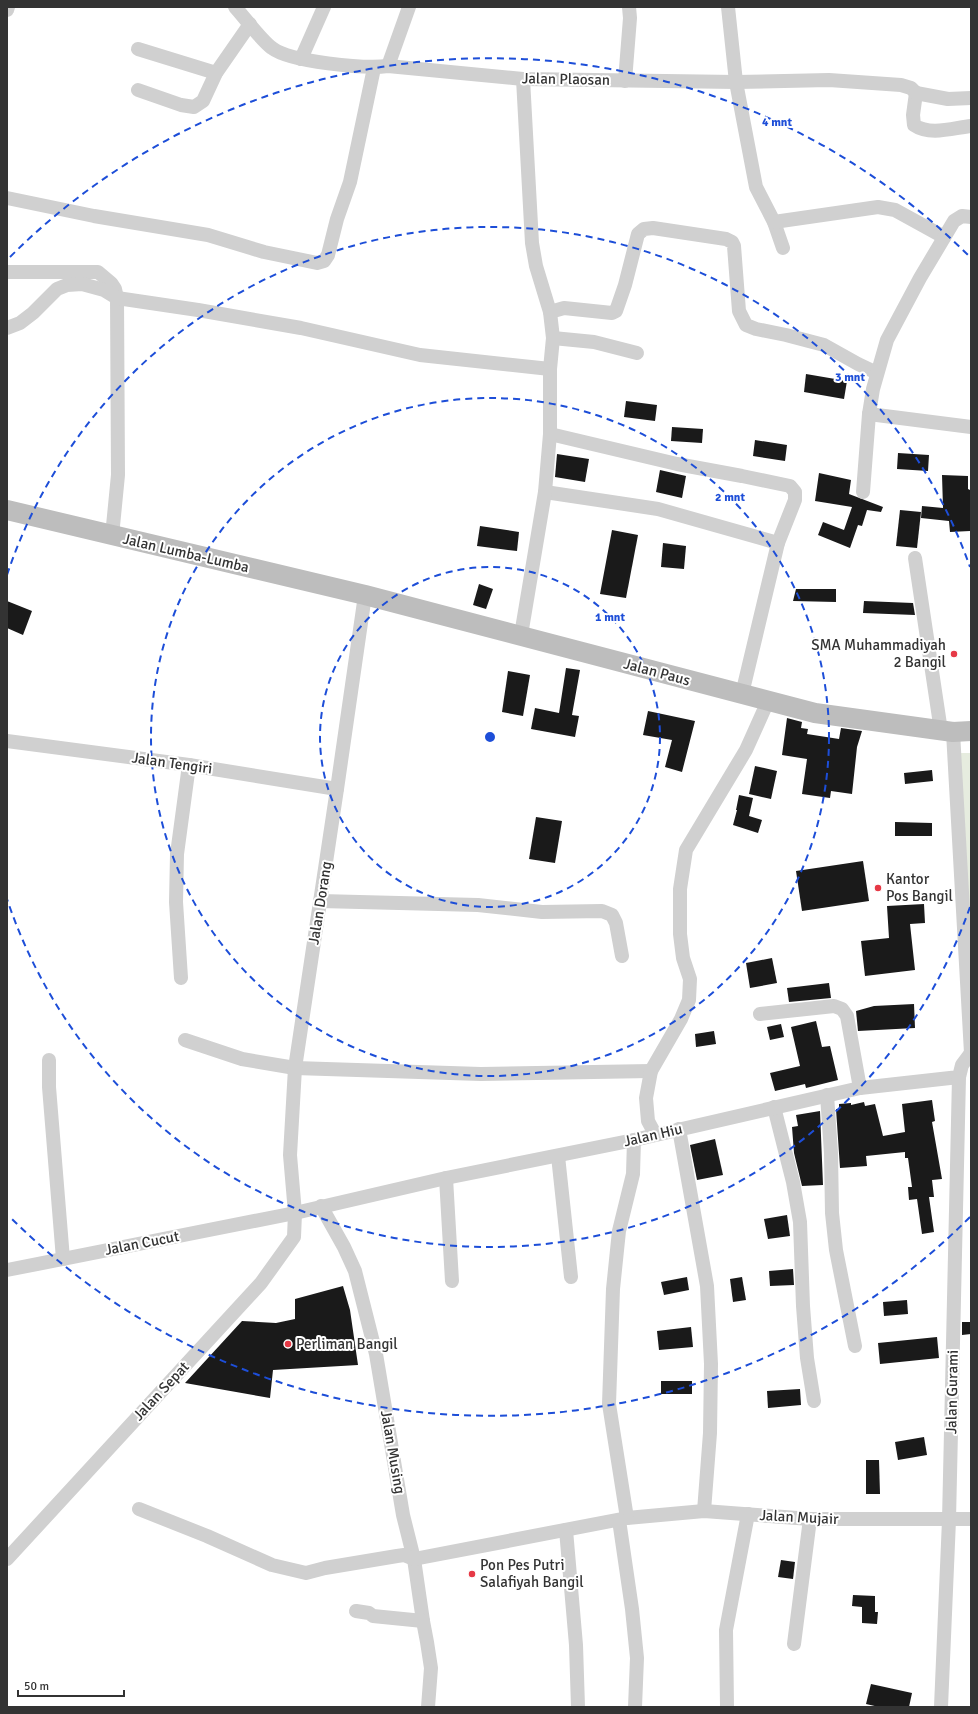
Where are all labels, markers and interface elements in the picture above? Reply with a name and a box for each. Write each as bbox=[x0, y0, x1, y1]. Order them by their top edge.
street label: Jalan Plaosan bbox=[522, 69, 610, 89]
text: 4 mnt bbox=[762, 115, 792, 130]
text: 3 mnt bbox=[835, 370, 865, 385]
text: 2 mnt bbox=[715, 490, 745, 505]
street label: Jalan Lumba-Lumba bbox=[121, 530, 251, 576]
text: 1 mnt bbox=[595, 610, 625, 625]
place label: SMA Muhammadiyah 2 Bangil bbox=[811, 636, 946, 671]
marker: SMA Muhammadiyah 2 Bangil bbox=[949, 649, 959, 659]
street label: Jalan Paus bbox=[622, 655, 693, 690]
centre of rings bbox=[483, 730, 497, 744]
street label: Jalan Tengiri bbox=[131, 748, 213, 778]
street label: Jalan Dorang bbox=[305, 860, 335, 946]
place label: Kantor Pos Bangil bbox=[886, 870, 953, 905]
marker: Kantor Pos Bangil bbox=[873, 883, 883, 893]
street label: Jalan Hiu bbox=[622, 1119, 684, 1151]
street label: Jalan Cucut bbox=[103, 1227, 181, 1259]
place label: Perliman Bangil bbox=[296, 1335, 398, 1353]
marker: Perliman Bangil bbox=[283, 1339, 293, 1349]
street label: Jalan Gurami bbox=[942, 1350, 962, 1434]
street label: Jalan Sepat bbox=[129, 1358, 193, 1424]
street label: Jalan Musing bbox=[377, 1409, 409, 1495]
street label: Jalan Mujair bbox=[759, 1506, 839, 1528]
place label: Pon Pes Putri Salafiyah Bangil bbox=[480, 1556, 584, 1591]
marker: Pon Pes Putri Salafiyah Bangil bbox=[467, 1569, 477, 1579]
scale bar bbox=[18, 1672, 124, 1698]
text: 50 m bbox=[24, 1679, 49, 1694]

